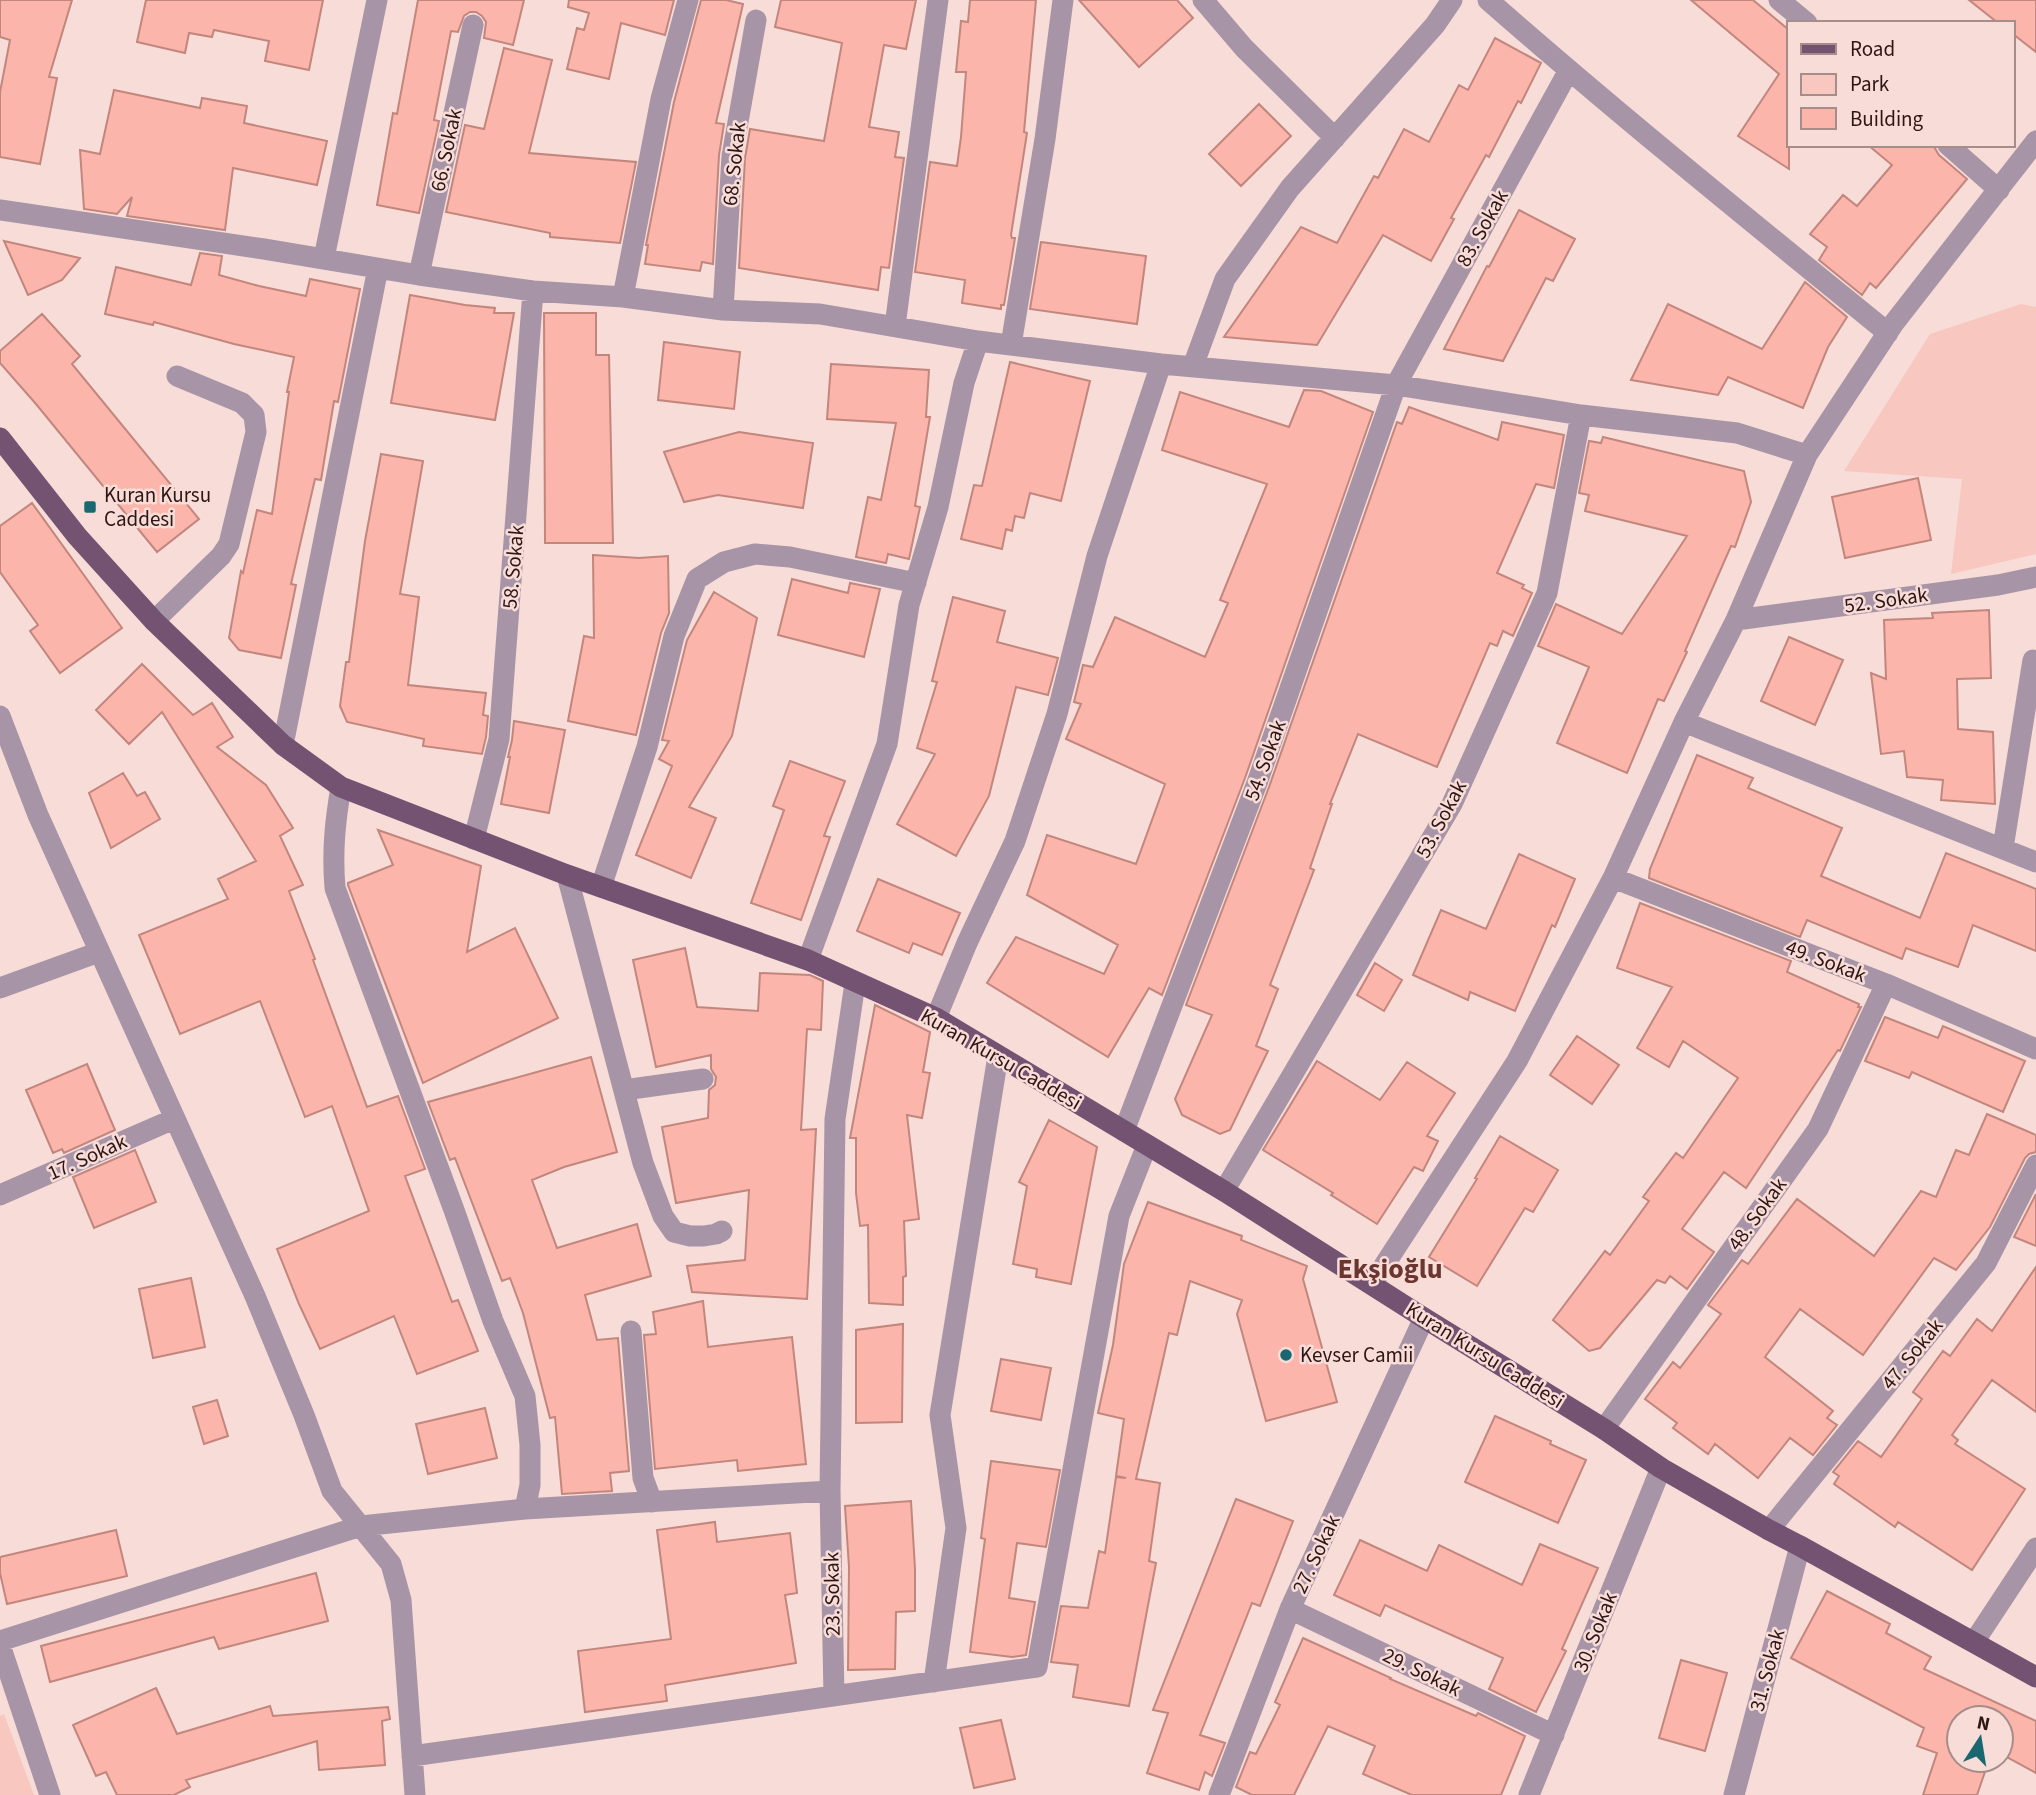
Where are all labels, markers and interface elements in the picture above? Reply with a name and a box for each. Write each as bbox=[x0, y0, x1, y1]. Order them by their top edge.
legend bbox=[1787, 21, 2015, 147]
text: Road bbox=[1850, 34, 1895, 64]
text: Park bbox=[1850, 69, 1890, 99]
text: Building bbox=[1850, 104, 1924, 134]
street label: 66. Sokak bbox=[423, 105, 470, 194]
street label: 68. Sokak bbox=[715, 120, 753, 207]
street label: 83. Sokak bbox=[1448, 183, 1516, 272]
place label: Kuran Kursu Caddesi bbox=[104, 480, 211, 534]
marker: Kuran Kursu Caddesi bbox=[82, 499, 98, 515]
street label: 58. Sokak bbox=[494, 523, 532, 610]
street label: 52. Sokak bbox=[1842, 579, 1930, 621]
street label: 54. Sokak bbox=[1237, 715, 1294, 805]
street label: 53. Sokak bbox=[1408, 774, 1474, 863]
street label: 49. Sokak bbox=[1781, 932, 1871, 990]
street label: Kuran Kursu Caddesi bbox=[915, 1001, 1087, 1117]
street label: 17. Sokak bbox=[42, 1126, 132, 1188]
street label: 48. Sokak bbox=[1720, 1171, 1794, 1257]
district label: Ekşioğlu bbox=[1337, 1249, 1443, 1289]
street label: Kuran Kursu Caddesi bbox=[1400, 1294, 1570, 1416]
street label: 47. Sokak bbox=[1874, 1311, 1950, 1396]
place label: Kevser Camii bbox=[1300, 1340, 1413, 1370]
marker: Kevser Camii bbox=[1278, 1347, 1294, 1363]
street label: 27. Sokak bbox=[1285, 1509, 1348, 1598]
street label: 23. Sokak bbox=[816, 1551, 848, 1636]
street label: 30. Sokak bbox=[1565, 1587, 1625, 1677]
street label: 31. Sokak bbox=[1742, 1625, 1793, 1714]
street label: 29. Sokak bbox=[1378, 1640, 1467, 1704]
north arrow bbox=[1945, 1704, 2015, 1774]
text: N bbox=[1974, 1709, 1992, 1738]

